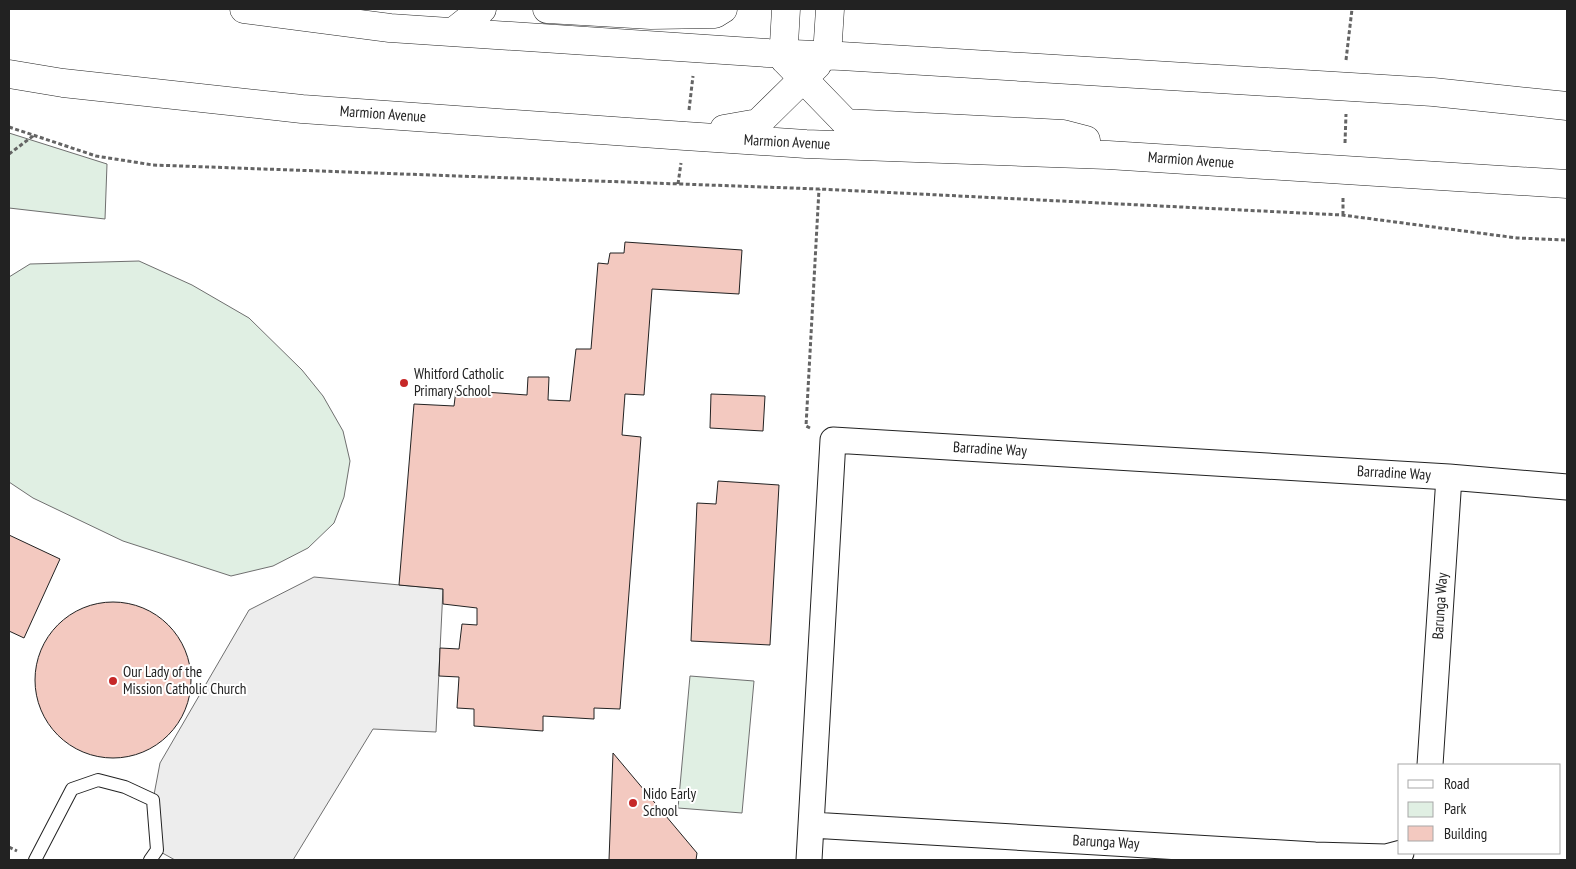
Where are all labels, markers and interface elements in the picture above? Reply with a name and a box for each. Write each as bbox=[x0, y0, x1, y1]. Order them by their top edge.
street label: Marmion Avenue bbox=[339, 101, 427, 126]
street label: Marmion Avenue bbox=[743, 130, 831, 153]
street label: Marmion Avenue bbox=[1147, 147, 1235, 172]
place label: Whitford Catholic Primary School bbox=[414, 364, 505, 400]
marker: Whitford Catholic Primary School bbox=[398, 377, 410, 389]
street label: Barradine Way bbox=[953, 437, 1028, 460]
street label: Barradine Way bbox=[1357, 461, 1432, 484]
street label: Barunga Way bbox=[1428, 572, 1451, 640]
place label: Our Lady of the Mission Catholic Church bbox=[123, 662, 246, 698]
marker: Our Lady of the Mission Catholic Church bbox=[107, 675, 119, 687]
legend bbox=[1398, 764, 1561, 854]
text: Road bbox=[1444, 774, 1470, 793]
place label: Nido Early School bbox=[643, 784, 697, 820]
marker: Nido Early School bbox=[627, 797, 639, 809]
text: Park bbox=[1444, 799, 1466, 818]
text: Building bbox=[1444, 824, 1487, 843]
street label: Barunga Way bbox=[1072, 830, 1140, 853]

